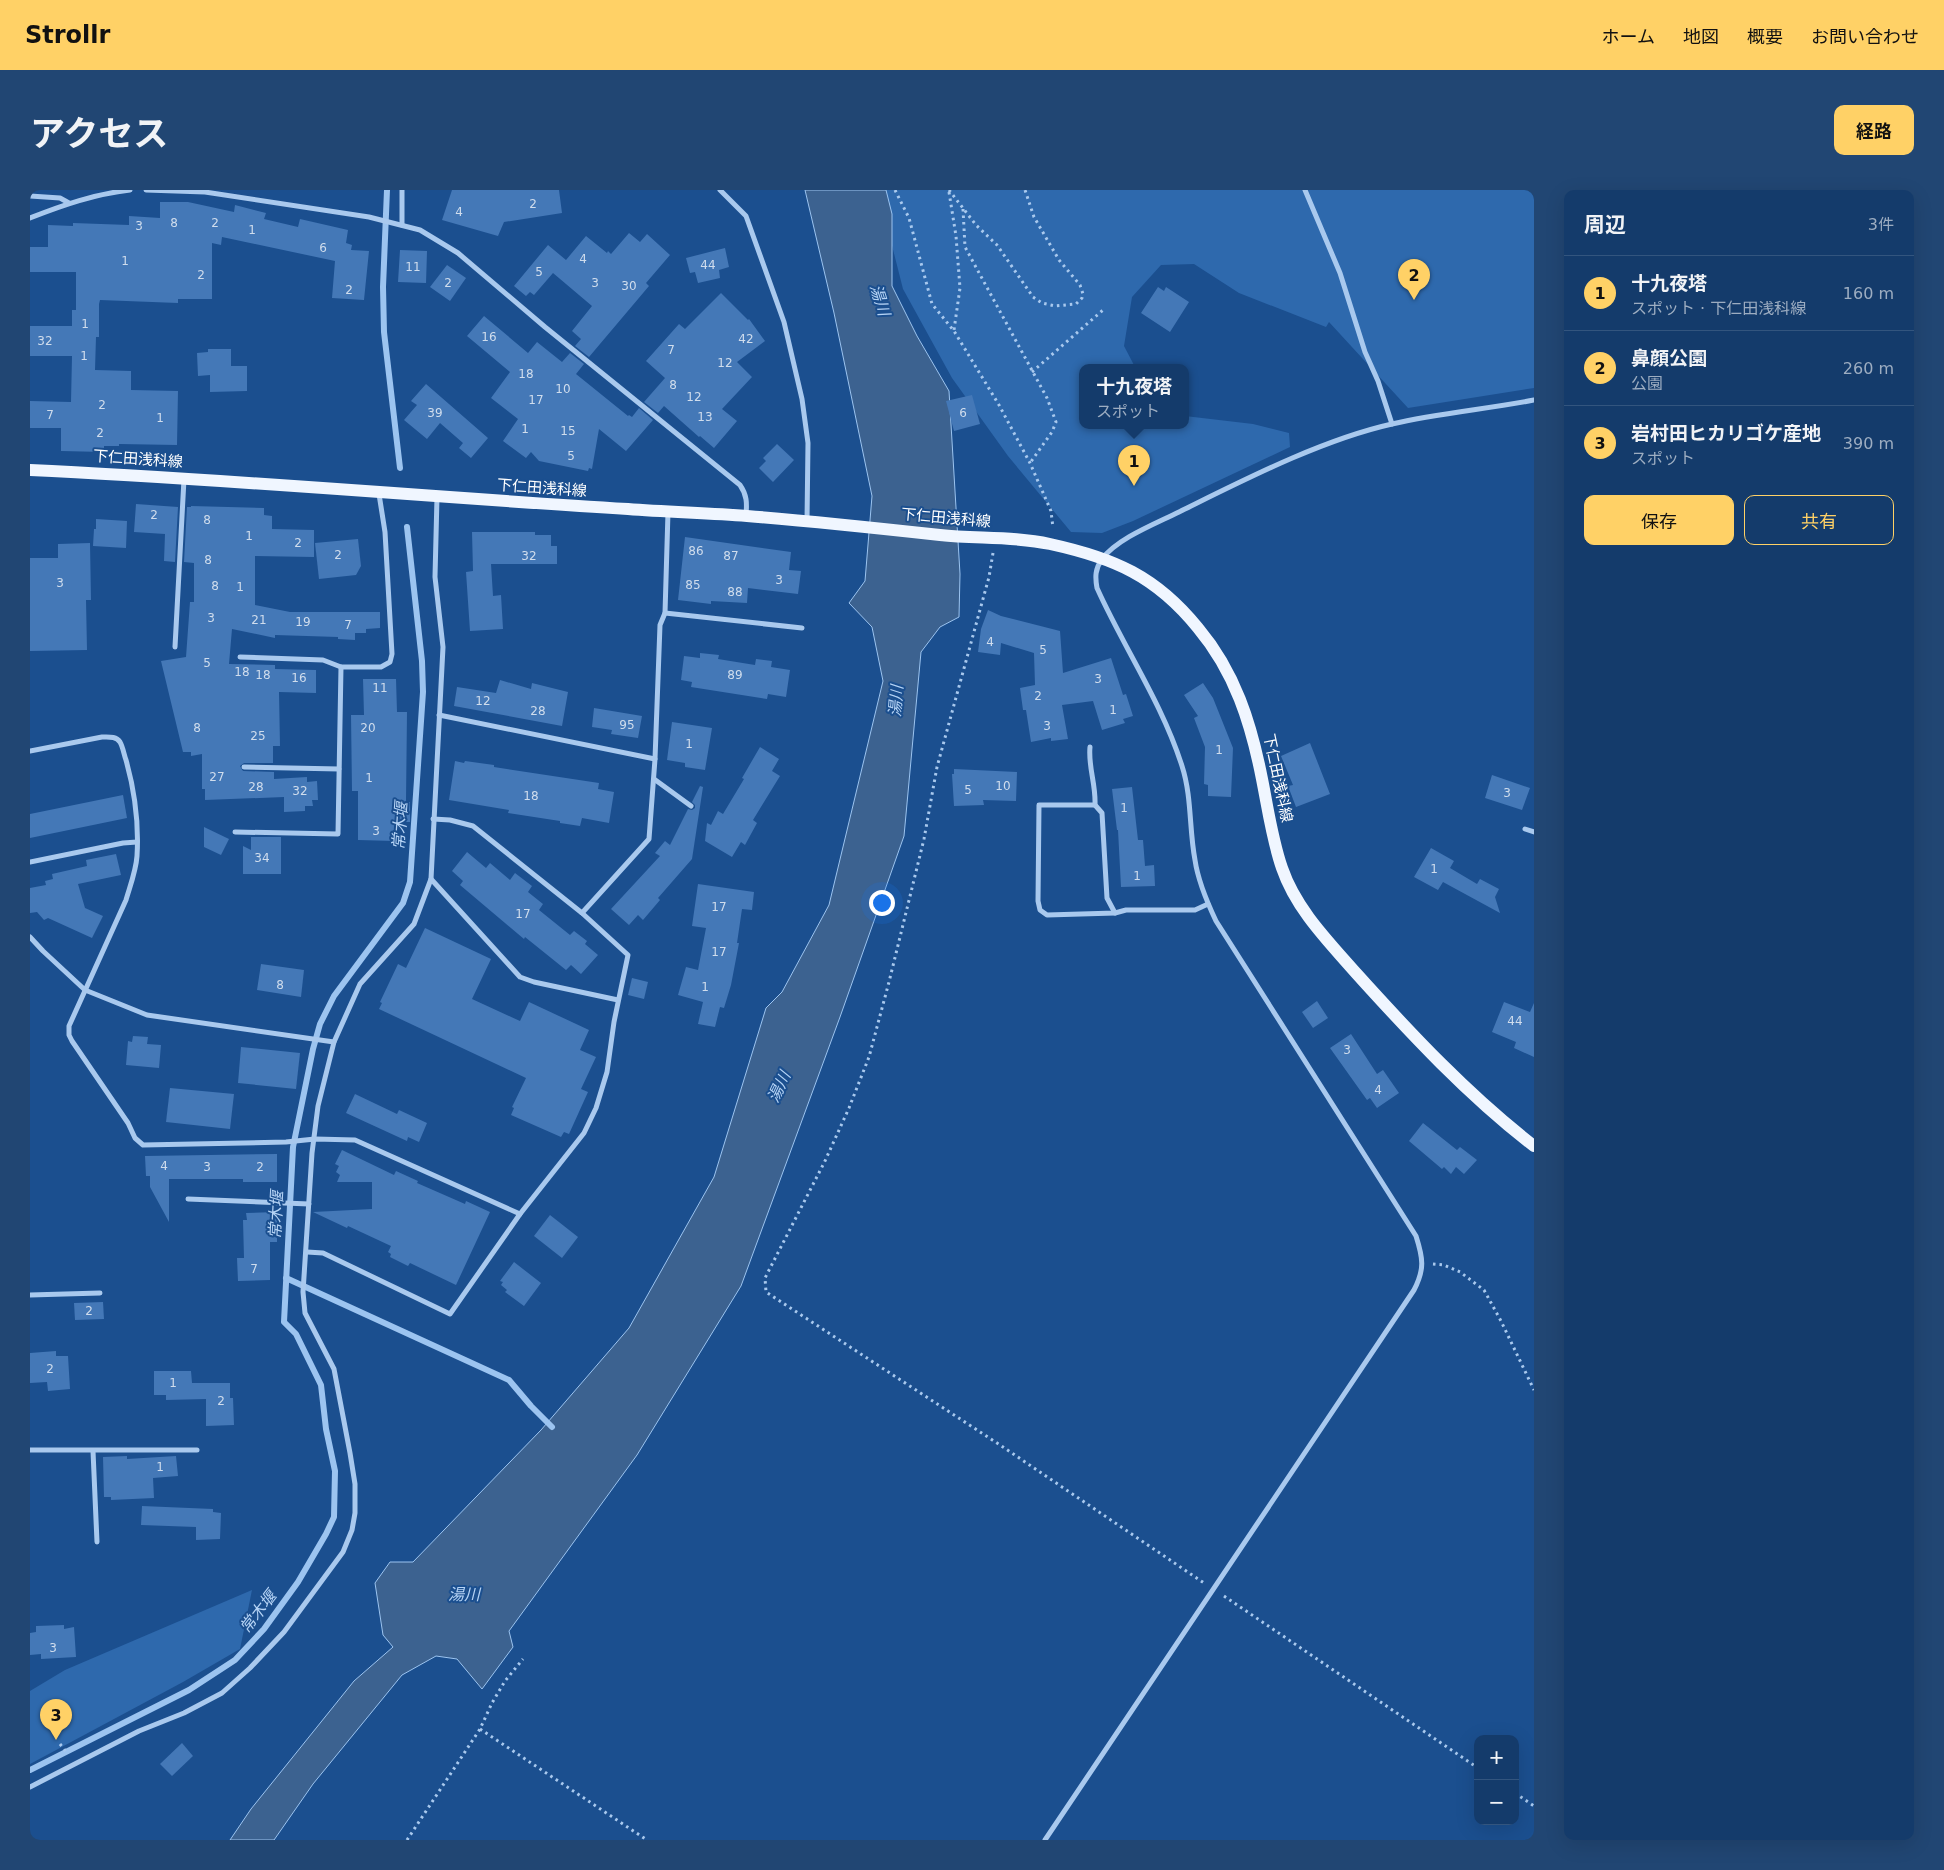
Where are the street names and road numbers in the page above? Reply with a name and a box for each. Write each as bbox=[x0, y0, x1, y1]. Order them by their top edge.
street label: 下仁田浅科線 bbox=[92, 447, 184, 471]
street label: 下仁田浅科線 bbox=[496, 476, 588, 500]
street label: 下仁田浅科線 bbox=[900, 505, 992, 531]
street label: 下仁田浅科線 bbox=[1260, 732, 1296, 824]

